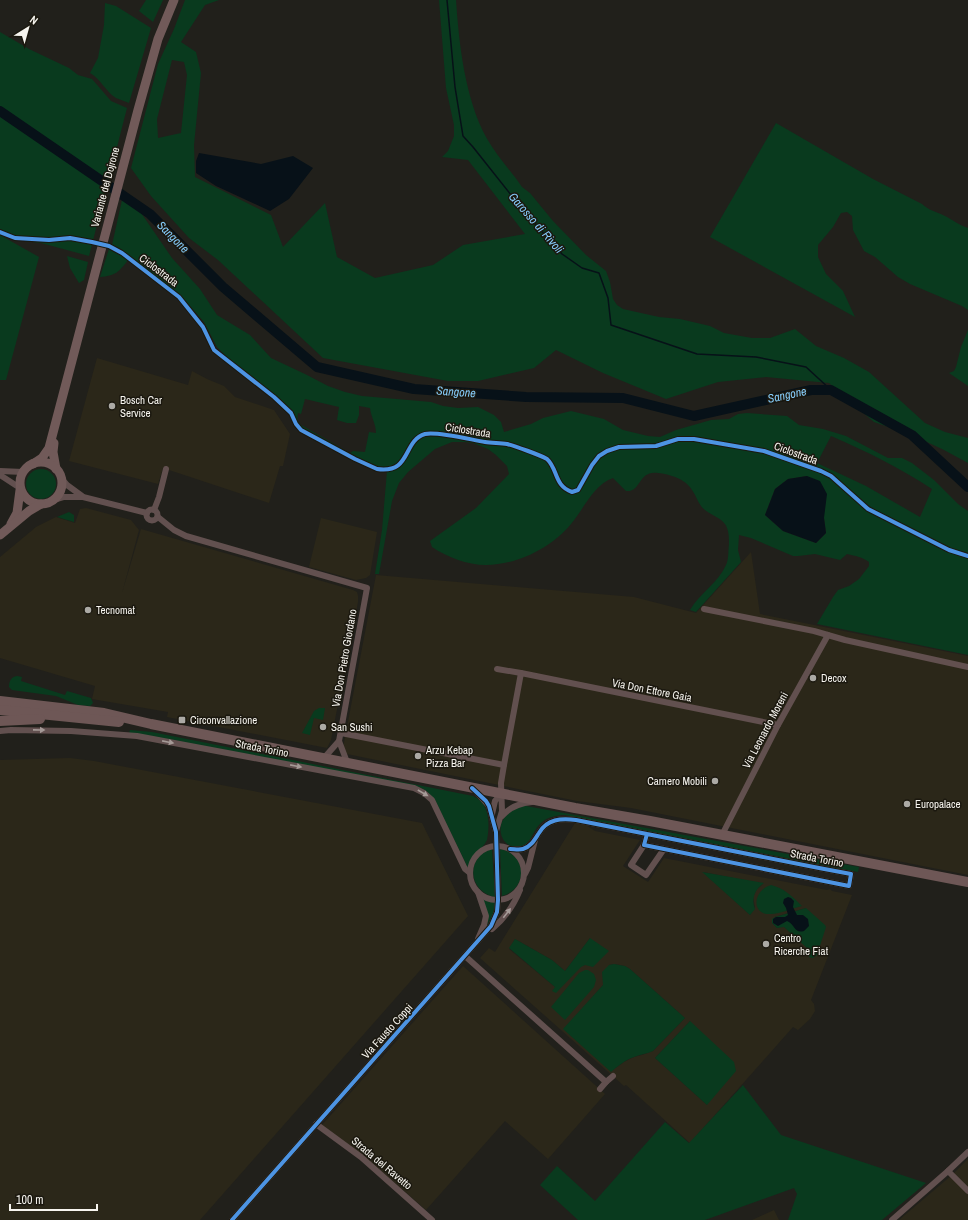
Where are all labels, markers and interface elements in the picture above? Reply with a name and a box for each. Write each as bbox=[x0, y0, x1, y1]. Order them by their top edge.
north arrow bbox=[8, 8, 48, 48]
text: N bbox=[27, 12, 41, 28]
street label: Variante del Dojrone bbox=[88, 146, 122, 228]
water label: Garosso di Rivoli bbox=[505, 189, 567, 257]
water label: Sangone bbox=[153, 217, 193, 257]
street label: Ciclostrada bbox=[137, 251, 181, 289]
water label: Sangone bbox=[436, 383, 477, 401]
water label: Sangone bbox=[766, 383, 808, 407]
place label: Bosch Car Service bbox=[120, 393, 162, 420]
marker: Bosch Car Service bbox=[107, 401, 117, 411]
street label: Ciclostrada bbox=[444, 420, 492, 440]
street label: Ciclostrada bbox=[772, 439, 820, 467]
place label: Tecnomat bbox=[96, 603, 136, 617]
marker: Tecnomat bbox=[83, 605, 93, 615]
street label: Via Don Pietro Giordano bbox=[328, 608, 360, 708]
place label: Decox bbox=[821, 671, 847, 685]
marker: Decox bbox=[808, 673, 818, 683]
street label: Via Don Ettore Gaia bbox=[611, 675, 693, 705]
street label: Via Leonardo Moreni bbox=[739, 689, 791, 771]
place label: Circonvallazione bbox=[190, 713, 257, 727]
marker: Circonvallazione bbox=[177, 715, 187, 725]
place label: San Sushi bbox=[331, 720, 373, 734]
marker: San Sushi bbox=[318, 722, 328, 732]
one-way arrow bbox=[33, 727, 46, 733]
street label: Strada Torino bbox=[234, 736, 290, 760]
one-way arrow bbox=[162, 740, 174, 746]
place label: Arzu Kebap Pizza Bar bbox=[425, 743, 473, 770]
marker: Arzu Kebap Pizza Bar bbox=[413, 751, 423, 761]
one-way arrow bbox=[290, 764, 302, 770]
place label: Carnero Mobili bbox=[647, 774, 707, 788]
marker: Carnero Mobili bbox=[710, 776, 720, 786]
one-way arrow bbox=[417, 789, 429, 796]
place label: Europalace bbox=[915, 797, 961, 811]
marker: Europalace bbox=[902, 799, 912, 809]
street label: Strada Torino bbox=[789, 846, 845, 870]
one-way arrow bbox=[503, 907, 511, 918]
place label: Centro Ricerche Fiat bbox=[774, 931, 829, 958]
marker: Centro Ricerche Fiat bbox=[761, 939, 771, 949]
street label: Via Fausto Coppi bbox=[359, 1000, 415, 1062]
street label: Strada del Ravetto bbox=[349, 1134, 415, 1192]
scale bar bbox=[10, 1186, 97, 1212]
text: 100 m bbox=[16, 1192, 43, 1208]

